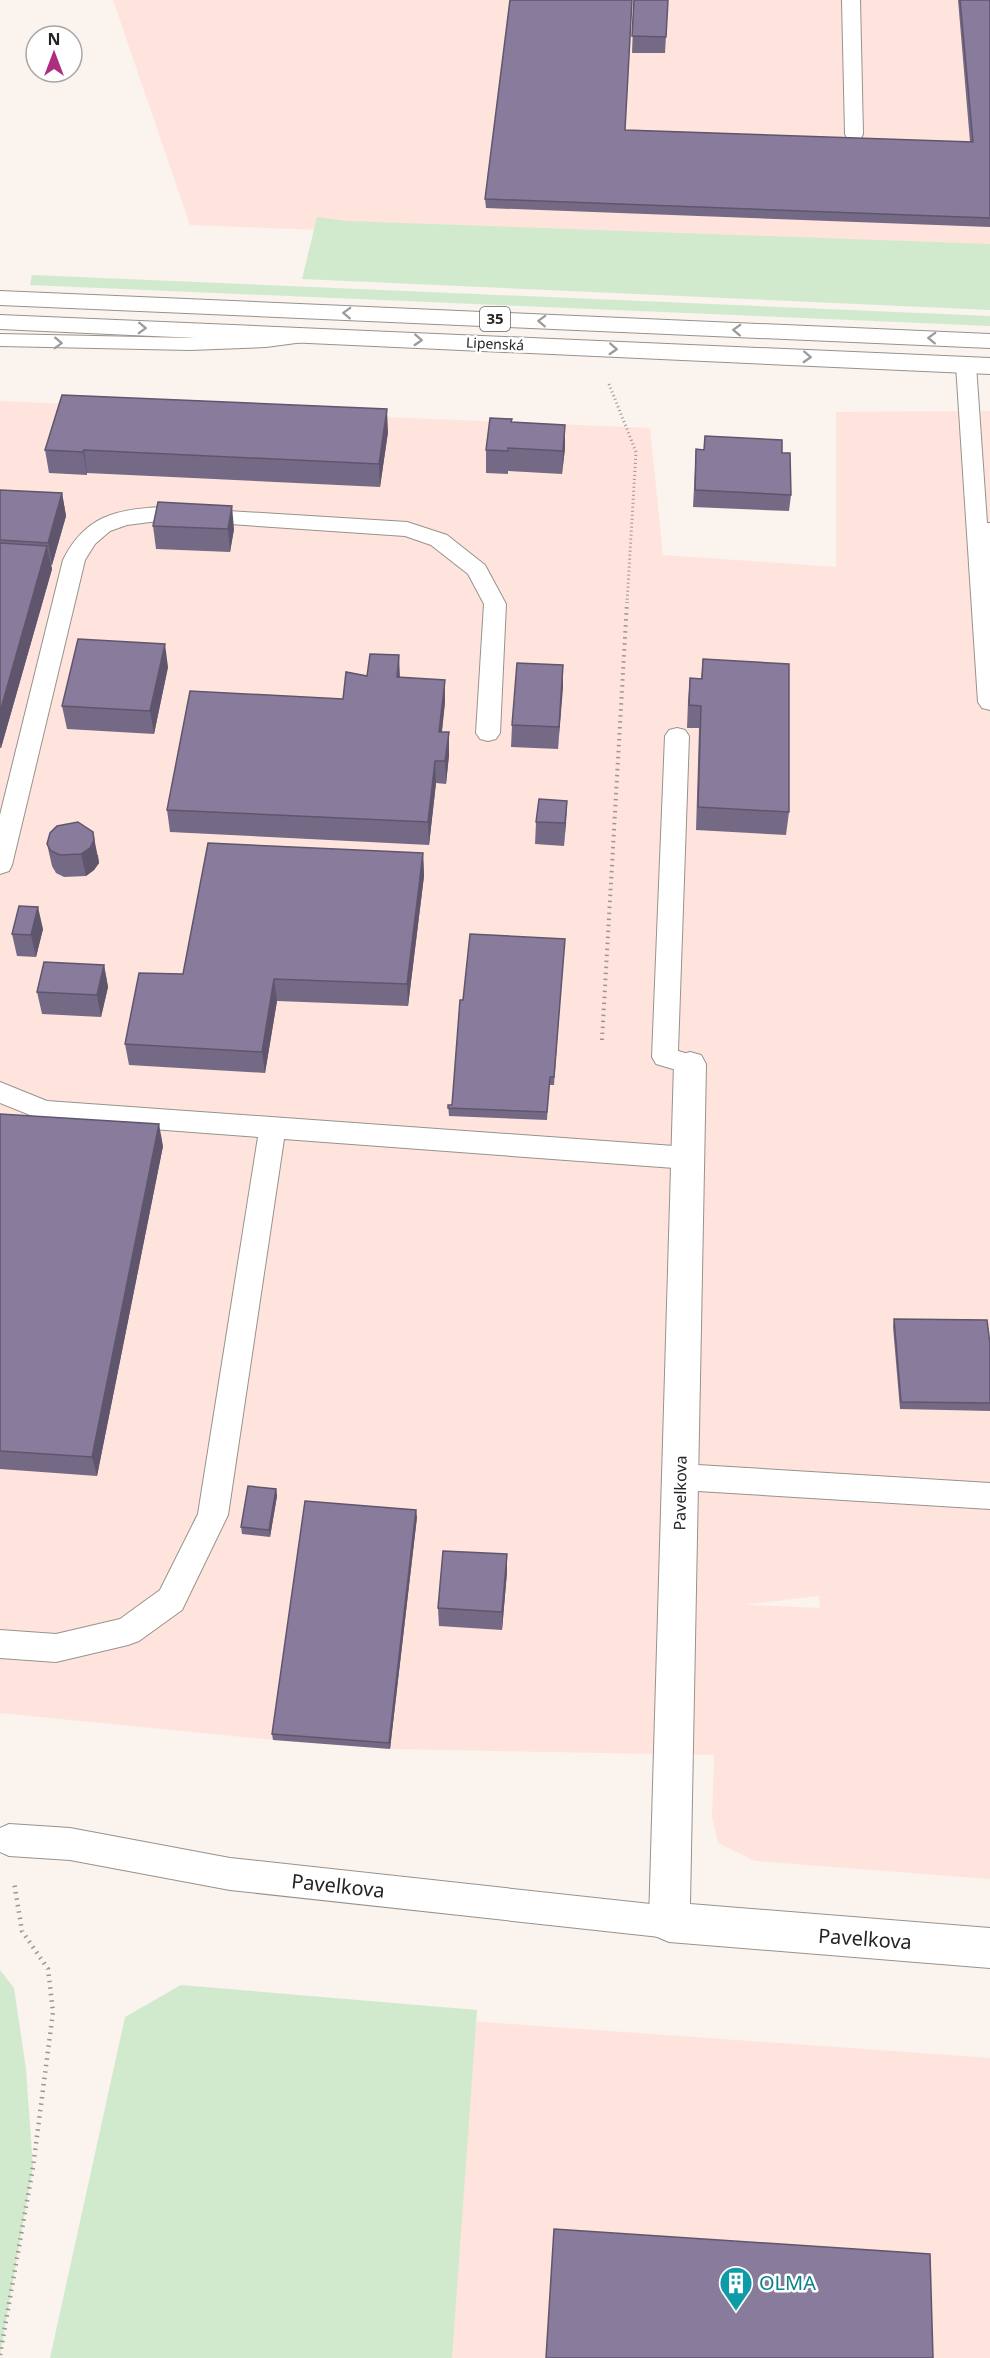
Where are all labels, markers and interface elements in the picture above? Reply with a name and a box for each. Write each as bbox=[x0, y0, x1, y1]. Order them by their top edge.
north arrow bbox=[24, 24, 84, 84]
text: N bbox=[47, 28, 61, 50]
one-way arrow bbox=[343, 306, 352, 319]
road number: 35 bbox=[480, 307, 510, 331]
one-way arrow bbox=[537, 315, 546, 328]
one-way arrow bbox=[138, 322, 147, 335]
one-way arrow bbox=[732, 323, 741, 336]
street label: Lipenská bbox=[465, 332, 525, 355]
one-way arrow bbox=[927, 332, 936, 345]
one-way arrow bbox=[413, 334, 422, 347]
one-way arrow bbox=[54, 336, 63, 349]
one-way arrow bbox=[608, 342, 617, 355]
one-way arrow bbox=[803, 351, 812, 364]
street label: Pavelkova bbox=[668, 1455, 692, 1531]
street label: Pavelkova bbox=[290, 1867, 386, 1904]
street label: Pavelkova bbox=[817, 1922, 913, 1955]
building icon: OLMA bbox=[718, 2265, 754, 2312]
place label: OLMA bbox=[759, 2269, 816, 2296]

